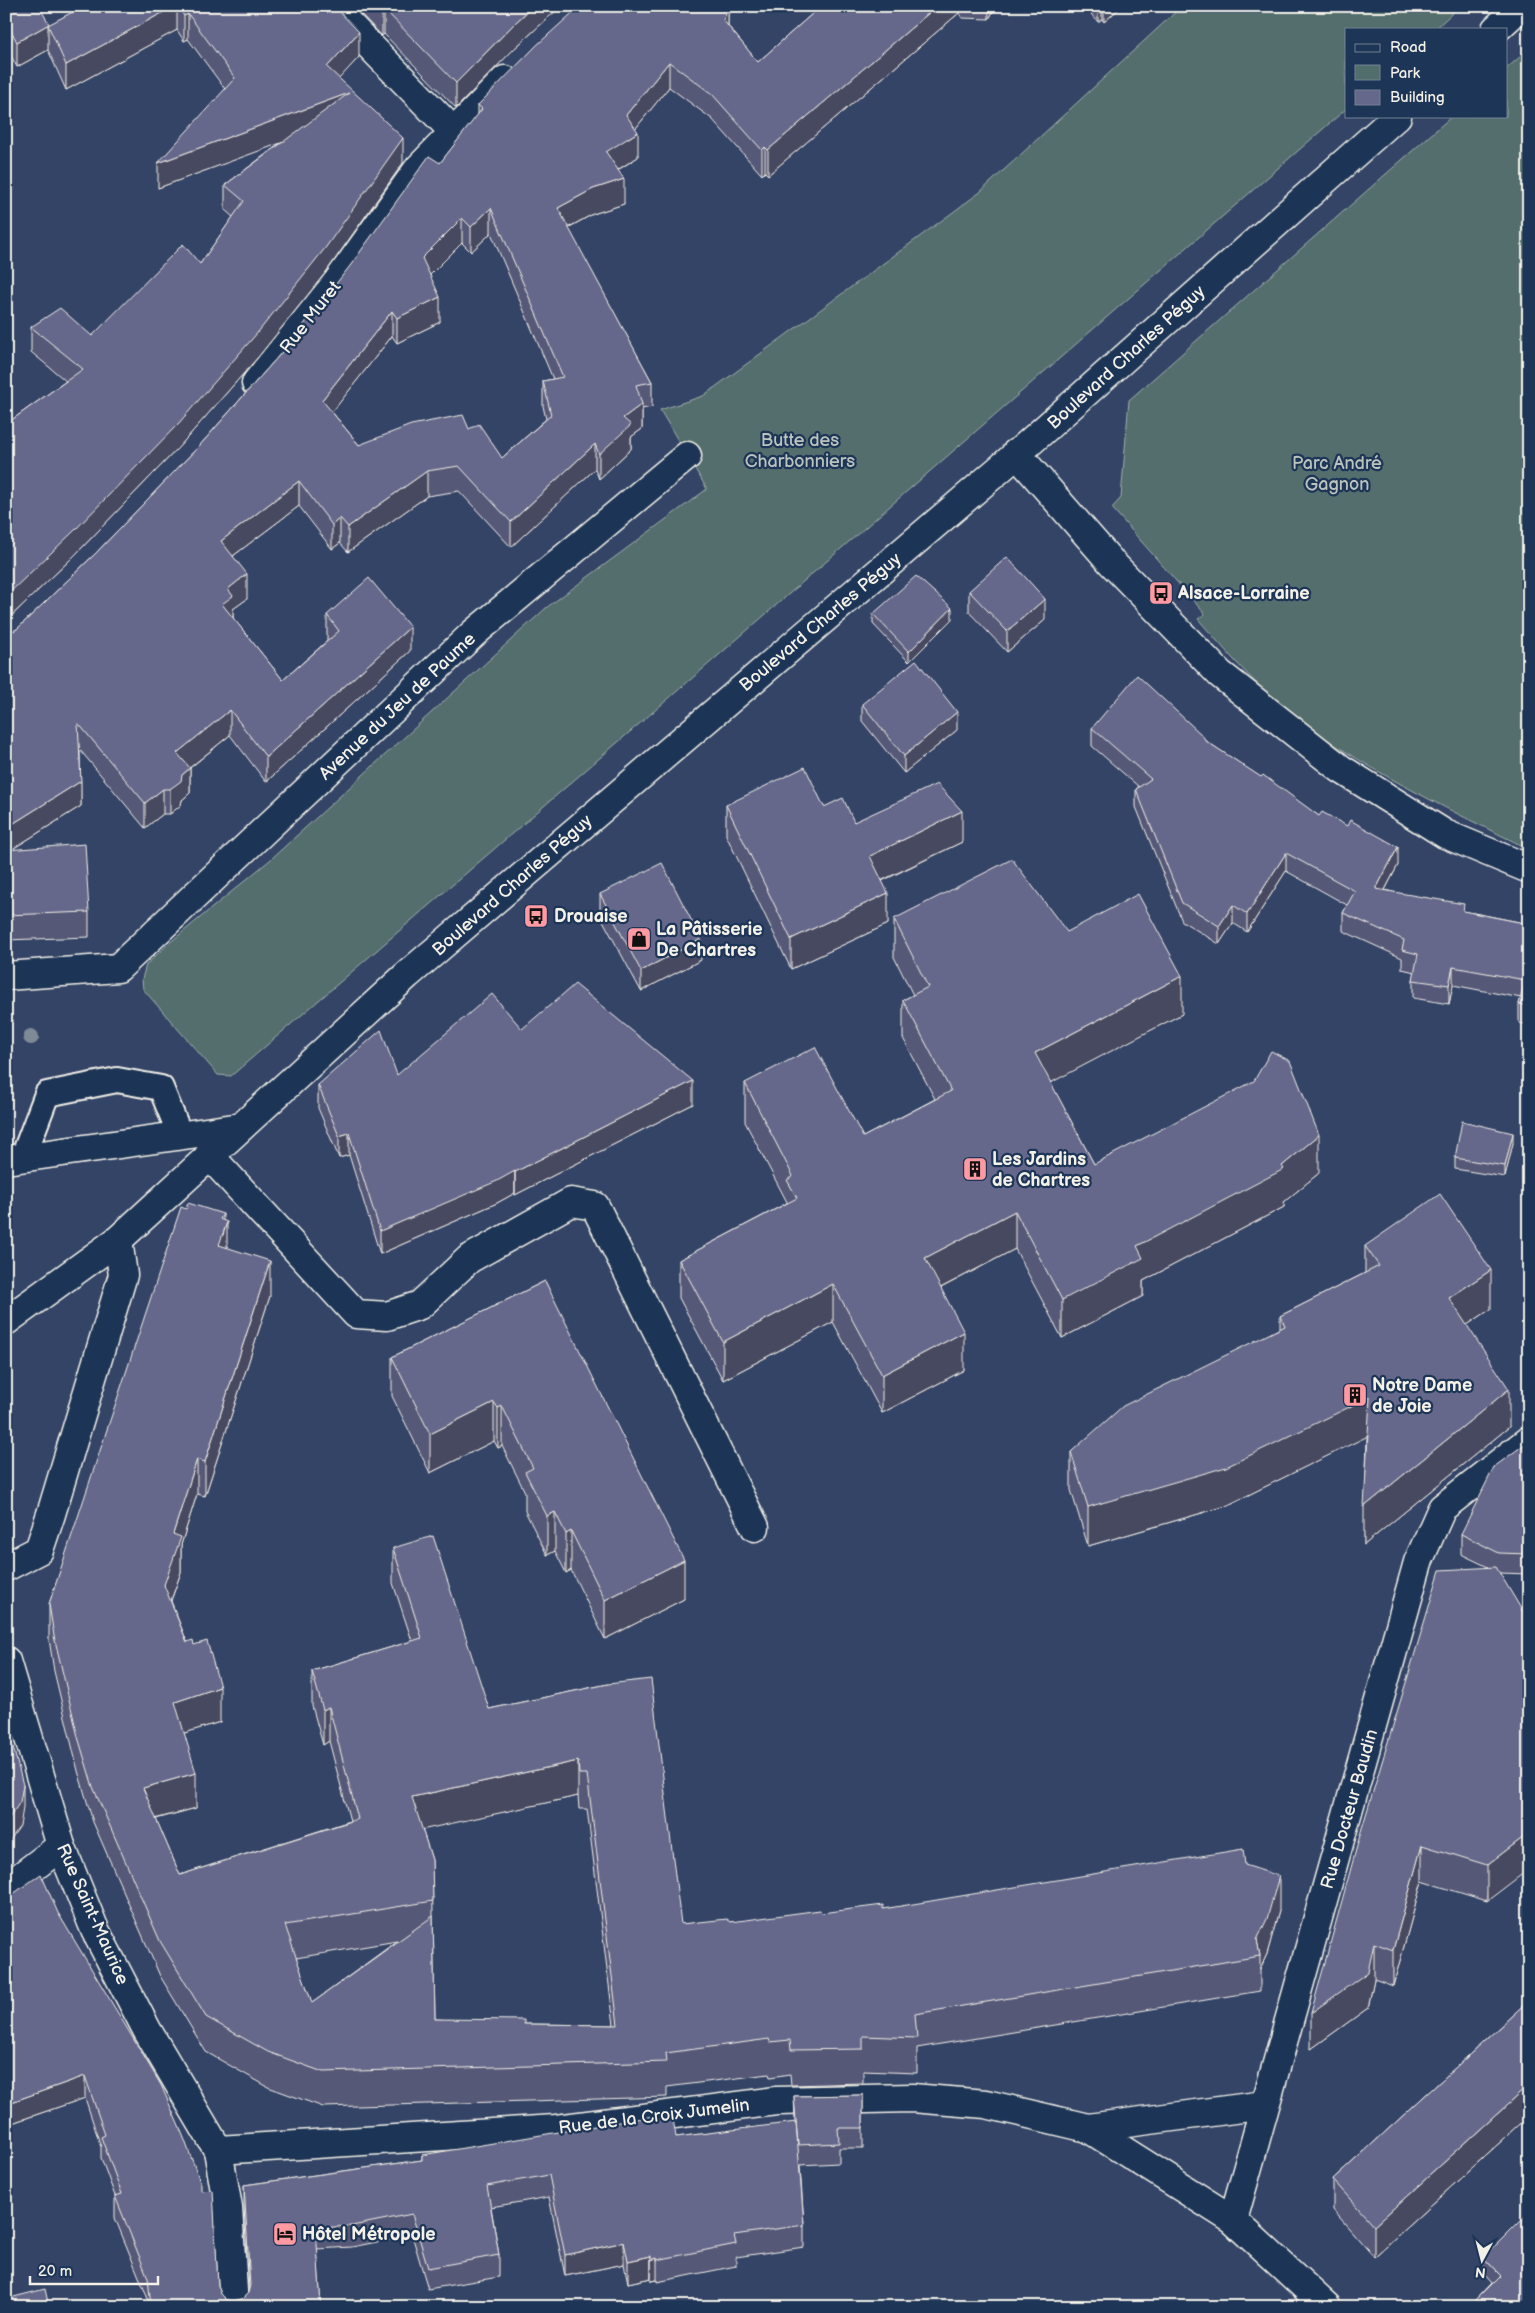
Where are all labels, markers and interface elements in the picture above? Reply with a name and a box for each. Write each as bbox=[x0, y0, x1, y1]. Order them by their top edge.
legend bbox=[1345, 28, 1508, 118]
text: Road bbox=[1390, 38, 1426, 57]
text: Park bbox=[1390, 64, 1421, 83]
text: Building bbox=[1390, 88, 1445, 107]
street label: Rue Muret bbox=[276, 276, 346, 358]
street label: Boulevard Charles Péguy bbox=[1043, 281, 1210, 434]
park label: Butte des Charbonniers bbox=[745, 430, 855, 472]
park label: Parc André Gagnon bbox=[1292, 453, 1382, 495]
street label: Boulevard Charles Péguy bbox=[735, 548, 906, 696]
bus stop icon: Alsace-Lorraine bbox=[1148, 580, 1174, 606]
place label: Alsace-Lorraine bbox=[1177, 583, 1310, 604]
street label: Avenue du Jeu de Paume bbox=[315, 628, 480, 784]
street label: Boulevard Charles Péguy bbox=[428, 810, 597, 960]
bus stop icon: Drouaise bbox=[523, 903, 549, 929]
place label: Drouaise bbox=[554, 906, 628, 927]
place label: La Pâtisserie De Chartres bbox=[656, 919, 763, 961]
shop icon: La Pâtisserie De Chartres bbox=[626, 926, 652, 952]
place label: Les Jardins de Chartres bbox=[992, 1149, 1090, 1191]
building icon: Les Jardins de Chartres bbox=[962, 1156, 988, 1182]
place label: Notre Dame de Joie bbox=[1372, 1375, 1472, 1417]
building icon: Notre Dame de Joie bbox=[1342, 1382, 1368, 1408]
street label: Rue Docteur Baudin bbox=[1317, 1727, 1382, 1891]
street label: Rue Saint-Maurice bbox=[52, 1840, 133, 1988]
street label: Rue de la Croix Jumelin bbox=[557, 2094, 751, 2139]
hotel icon: Hôtel Métropole bbox=[272, 2221, 298, 2247]
place label: Hôtel Métropole bbox=[302, 2224, 436, 2245]
north arrow bbox=[1458, 2236, 1508, 2286]
scale bar bbox=[30, 2253, 158, 2285]
text: 20 m bbox=[38, 2262, 72, 2281]
text: N bbox=[1474, 2263, 1487, 2281]

